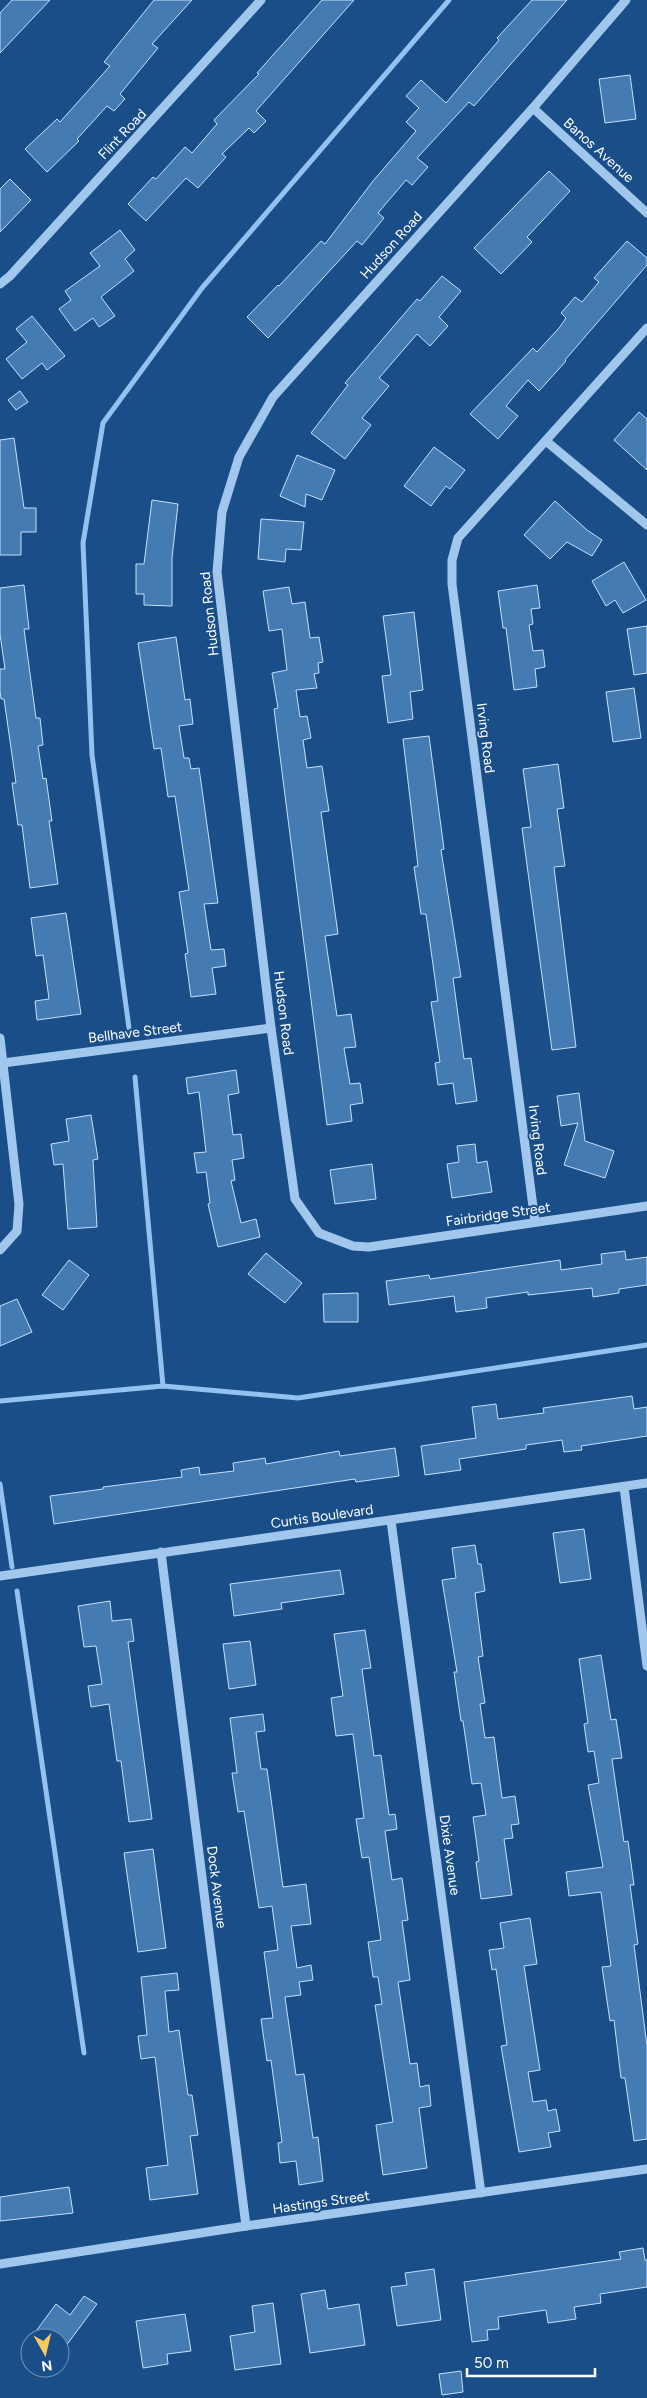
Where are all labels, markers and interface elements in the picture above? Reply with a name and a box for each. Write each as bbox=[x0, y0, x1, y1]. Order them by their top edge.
street label: Flint Road bbox=[95, 106, 150, 163]
street label: Banos Avenue bbox=[560, 114, 638, 187]
street label: Hudson Road bbox=[357, 208, 426, 282]
street label: Hudson Road bbox=[197, 571, 222, 657]
street label: Irving Road bbox=[473, 702, 498, 774]
street label: Hudson Road bbox=[270, 970, 297, 1056]
street label: Bellhave Street bbox=[87, 1018, 183, 1047]
street label: Irving Road bbox=[525, 1104, 550, 1176]
street label: Fairbridge Street bbox=[445, 1199, 552, 1230]
street label: Curtis Boulevard bbox=[270, 1501, 374, 1532]
street label: Dixie Avenue bbox=[435, 1814, 464, 1897]
street label: Dock Avenue bbox=[203, 1845, 230, 1930]
street label: Hastings Street bbox=[271, 2187, 371, 2218]
north arrow bbox=[20, 2328, 70, 2378]
scale bar bbox=[467, 2346, 594, 2378]
text: 50 m bbox=[474, 2354, 509, 2372]
text: N bbox=[40, 2356, 53, 2375]

